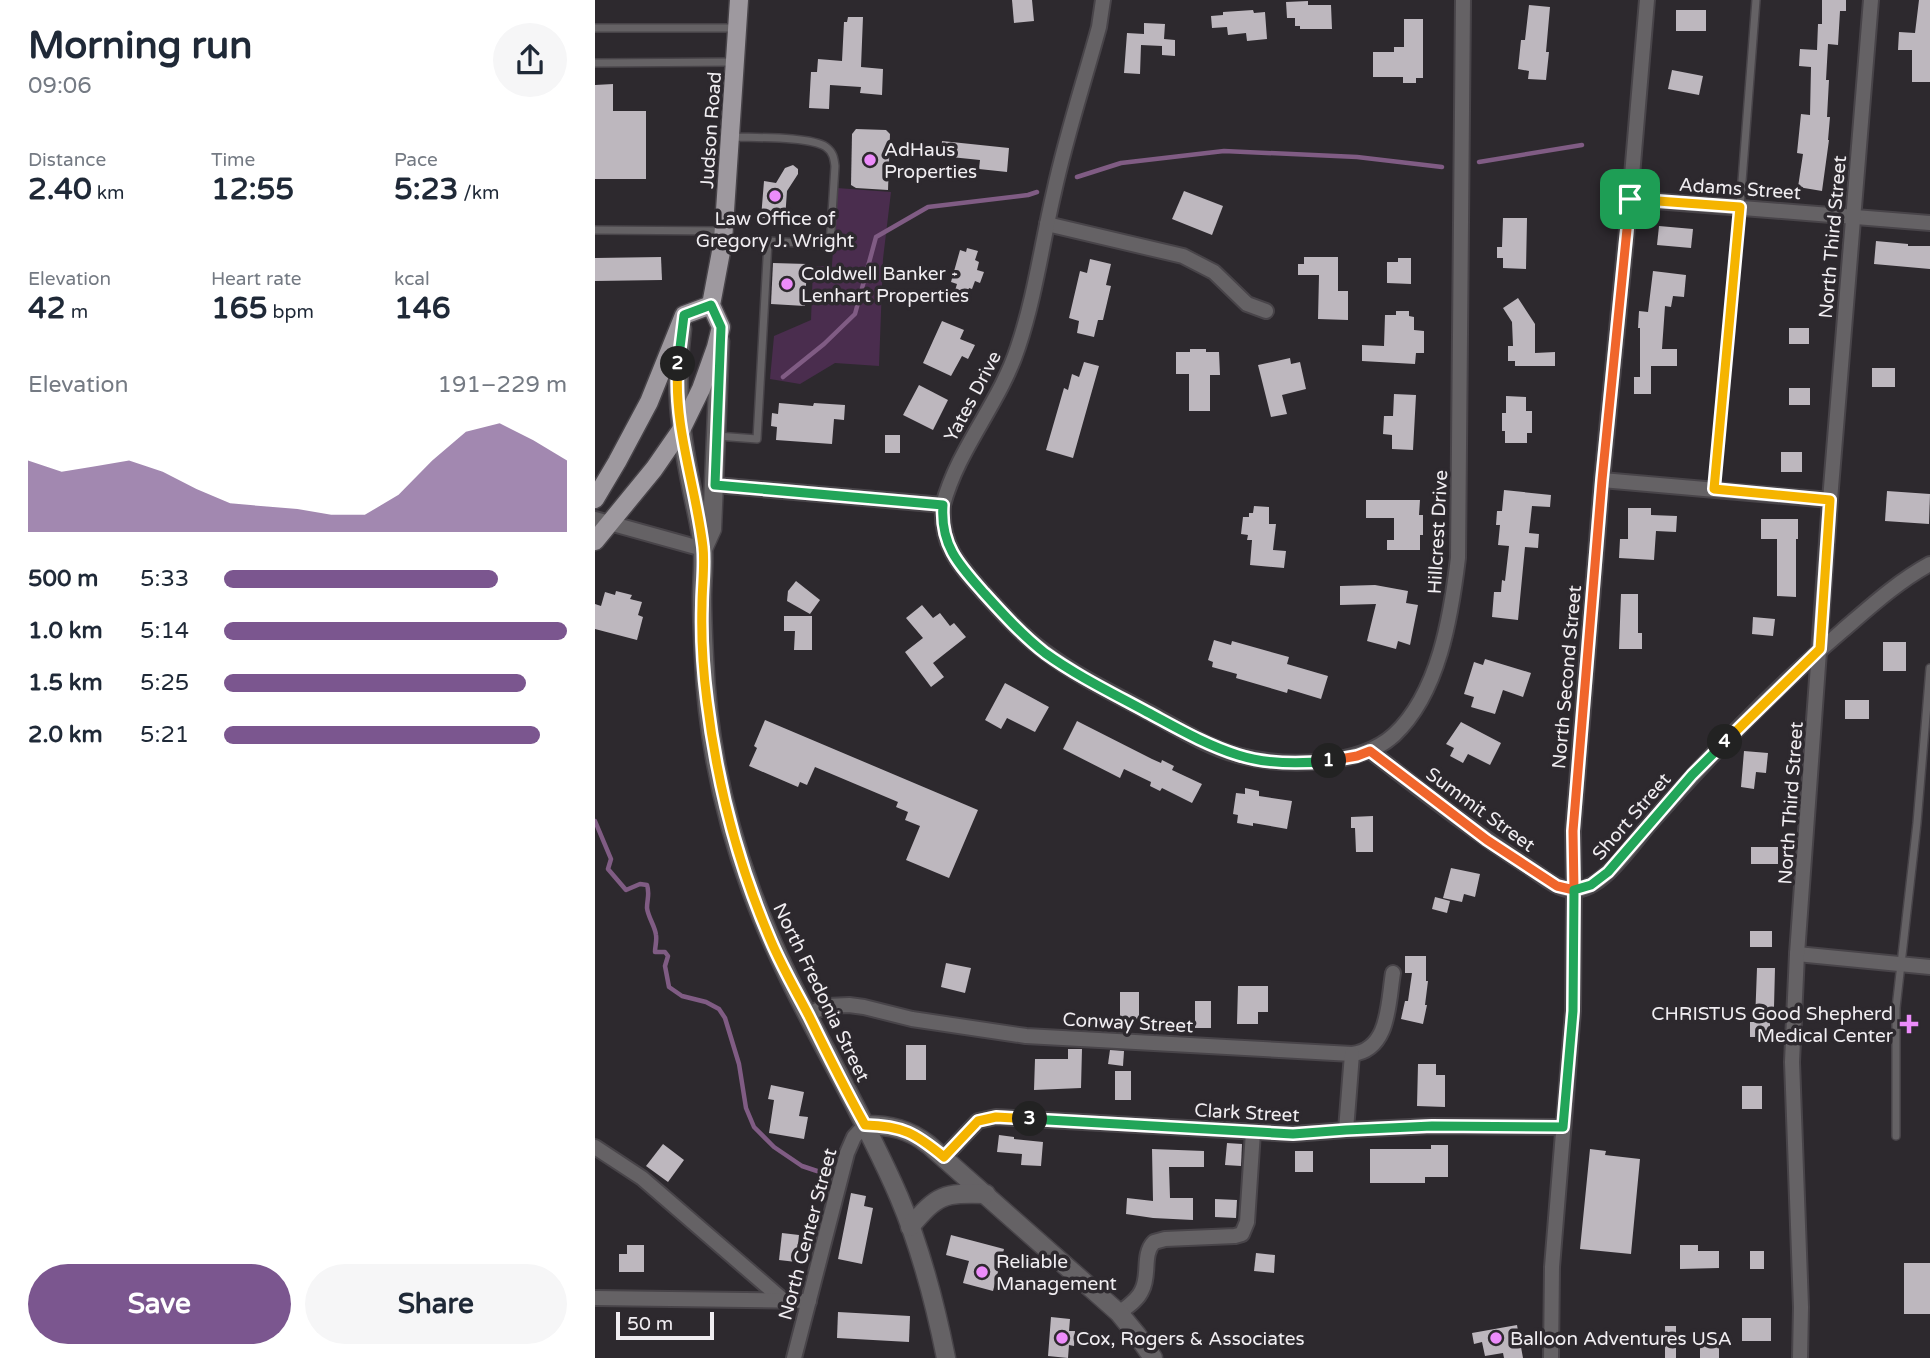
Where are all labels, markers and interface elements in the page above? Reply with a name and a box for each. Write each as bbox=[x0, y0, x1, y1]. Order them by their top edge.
text: Morning run bbox=[28, 23, 252, 69]
button: share bbox=[493, 23, 567, 97]
street label: Judson Road bbox=[696, 71, 726, 189]
text: 09:06 bbox=[28, 72, 92, 100]
place label: AdHaus Properties bbox=[884, 139, 977, 183]
text: Distance bbox=[28, 149, 106, 171]
text: Time bbox=[211, 149, 255, 171]
text: Pace bbox=[394, 149, 438, 171]
marker: AdHaus Properties bbox=[862, 152, 878, 168]
street label: North Third Street bbox=[1815, 155, 1851, 320]
pin bbox=[1600, 169, 1660, 229]
text: 2.40 bbox=[28, 171, 92, 208]
text: 12:55 bbox=[211, 171, 294, 208]
text: 5:23 bbox=[394, 171, 458, 208]
street label: Adams Street bbox=[1678, 174, 1802, 204]
icon: arrive bbox=[1611, 180, 1649, 218]
text: km bbox=[92, 182, 124, 204]
text: /km bbox=[458, 182, 499, 204]
marker: Law Office of Gregory J. Wright bbox=[767, 188, 783, 204]
place label: Law Office of Gregory J. Wright bbox=[696, 208, 854, 252]
place label: Coldwell Banker - Lenhart Properties bbox=[801, 263, 969, 307]
text: Elevation bbox=[28, 268, 111, 290]
text: Heart rate bbox=[211, 268, 302, 290]
text: kcal bbox=[394, 268, 430, 290]
marker: Coldwell Banker - Lenhart Properties bbox=[779, 276, 795, 292]
text: 42 bbox=[28, 290, 66, 327]
text: 165 bbox=[211, 290, 268, 327]
text: 146 bbox=[394, 290, 451, 327]
text: m bbox=[66, 301, 88, 323]
text: bpm bbox=[268, 301, 314, 323]
pin: 2 bbox=[661, 346, 695, 382]
street label: Yates Drive bbox=[940, 347, 1006, 446]
text: 2 bbox=[672, 352, 683, 374]
text: Elevation bbox=[28, 371, 129, 399]
text: 191–229 m bbox=[438, 371, 567, 399]
street label: Hillcrest Drive bbox=[1424, 469, 1452, 595]
text: 500 m bbox=[28, 565, 98, 593]
text: 5:33 bbox=[140, 565, 189, 593]
street label: North Second Street bbox=[1548, 584, 1586, 770]
text: 1.0 km bbox=[28, 617, 103, 645]
text: 5:14 bbox=[140, 617, 189, 645]
text: 1.5 km bbox=[28, 669, 103, 697]
text: 5:25 bbox=[140, 669, 189, 697]
text: 2.0 km bbox=[28, 721, 103, 749]
text: 5:21 bbox=[140, 721, 189, 749]
street label: North Third Street bbox=[1774, 721, 1808, 885]
pin: 4 bbox=[1707, 724, 1743, 760]
text: 4 bbox=[1719, 730, 1730, 752]
pin: 1 bbox=[1311, 744, 1347, 778]
text: 1 bbox=[1323, 749, 1334, 771]
street label: Summit Street bbox=[1422, 763, 1539, 857]
street label: Short Street bbox=[1588, 769, 1676, 865]
street label: North Fredonia Street bbox=[768, 899, 874, 1085]
place label: CHRISTUS Good Shepherd Medical Center bbox=[1651, 1003, 1894, 1047]
street label: Conway Street bbox=[1062, 1009, 1194, 1037]
marker: CHRISTUS Good Shepherd Medical Center bbox=[1899, 1014, 1919, 1034]
street label: Clark Street bbox=[1194, 1099, 1300, 1127]
pin: 3 bbox=[1013, 1102, 1047, 1136]
text: 3 bbox=[1024, 1107, 1035, 1129]
street label: North Center Street bbox=[774, 1146, 841, 1323]
place label: Reliable Management bbox=[996, 1251, 1117, 1295]
button: Save bbox=[28, 1264, 291, 1344]
button: Share bbox=[305, 1264, 567, 1344]
marker: Reliable Management bbox=[974, 1264, 990, 1280]
scale bar bbox=[616, 1309, 714, 1341]
text: 50 m bbox=[627, 1313, 673, 1335]
place label: Cox, Rogers & Associates bbox=[1076, 1328, 1305, 1350]
place label: Balloon Adventures USA bbox=[1510, 1328, 1732, 1350]
marker: Cox, Rogers & Associates bbox=[1054, 1330, 1070, 1346]
marker: Balloon Adventures USA bbox=[1488, 1330, 1504, 1346]

